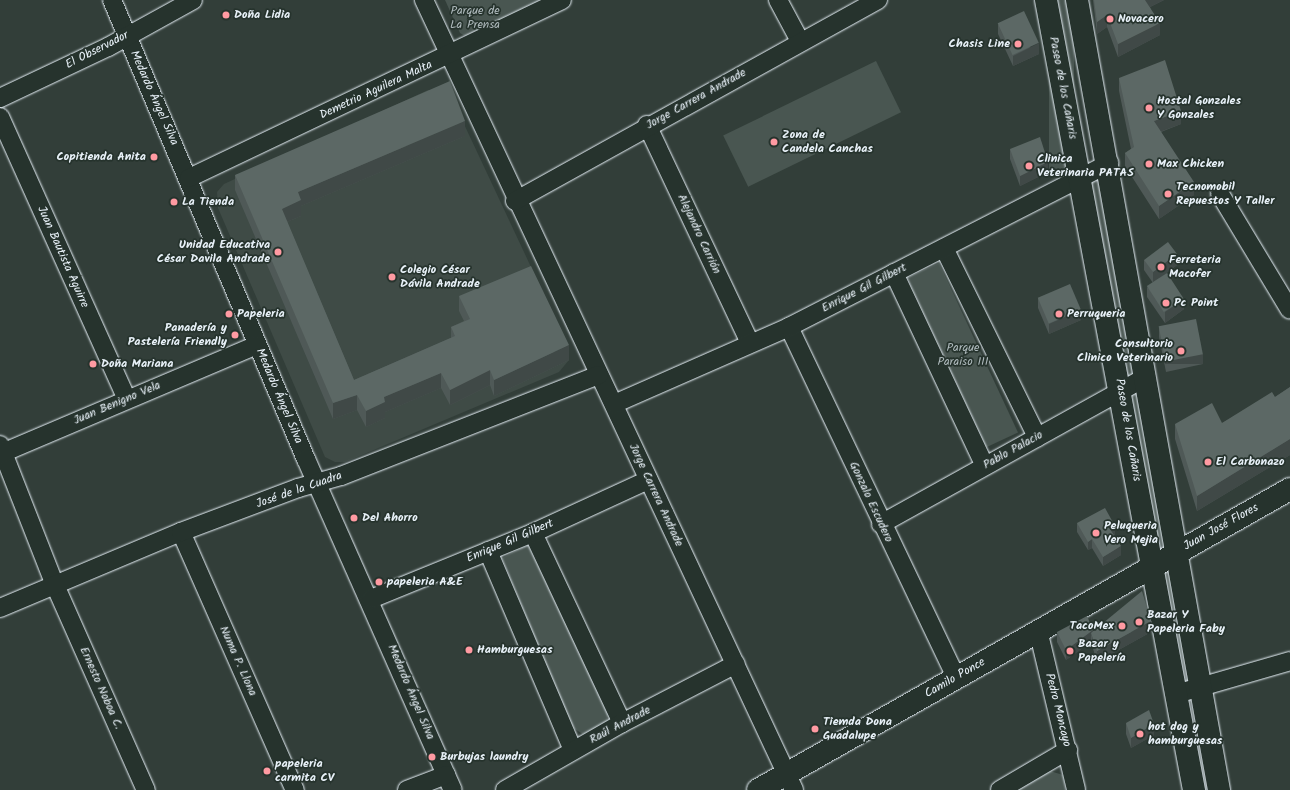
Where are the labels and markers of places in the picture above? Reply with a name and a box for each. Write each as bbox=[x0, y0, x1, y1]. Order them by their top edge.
place label: Doña Lidia bbox=[234, 8, 290, 22]
marker: Doña Lidia bbox=[221, 10, 231, 20]
place label: Novacero bbox=[1118, 12, 1164, 26]
marker: Novacero bbox=[1105, 14, 1115, 24]
place label: Chasis Line bbox=[949, 37, 1010, 51]
marker: Chasis Line bbox=[1013, 39, 1023, 49]
place label: Hostal Gonzales Y Gonzales bbox=[1157, 94, 1241, 122]
marker: Hostal Gonzales Y Gonzales bbox=[1144, 103, 1154, 113]
place label: Zona de Candela Canchas bbox=[782, 128, 873, 156]
marker: Zona de Candela Canchas bbox=[769, 137, 779, 147]
place label: Copitienda Anita bbox=[56, 150, 146, 164]
marker: Copitienda Anita bbox=[149, 152, 159, 162]
place label: Clinica Veterinaria PATAS bbox=[1037, 152, 1134, 180]
place label: Max Chicken bbox=[1157, 157, 1224, 171]
marker: Max Chicken bbox=[1144, 159, 1154, 169]
marker: Clinica Veterinaria PATAS bbox=[1024, 161, 1034, 171]
place label: Tecnomobil Repuestos Y Taller bbox=[1176, 180, 1275, 208]
marker: Tecnomobil Repuestos Y Taller bbox=[1163, 189, 1173, 199]
place label: La Tienda bbox=[182, 195, 234, 209]
marker: La Tienda bbox=[169, 197, 179, 207]
place label: Unidad Educativa César Davila Andrade bbox=[157, 238, 270, 266]
marker: Unidad Educativa César Davila Andrade bbox=[273, 247, 283, 257]
place label: Ferreteria Macofer bbox=[1169, 253, 1221, 281]
marker: Ferreteria Macofer bbox=[1156, 262, 1166, 272]
place label: Colegio César Dávila Andrade bbox=[400, 263, 480, 291]
marker: Colegio César Dávila Andrade bbox=[387, 272, 397, 282]
place label: Pc Point bbox=[1174, 296, 1218, 310]
marker: Pc Point bbox=[1161, 298, 1171, 308]
place label: Papeleria bbox=[237, 307, 285, 321]
place label: Perruqueria bbox=[1067, 307, 1125, 321]
marker: Papeleria bbox=[224, 309, 234, 319]
marker: Perruqueria bbox=[1054, 309, 1064, 319]
place label: Panadería y Pastelería Friendly bbox=[128, 321, 227, 349]
marker: Panadería y Pastelería Friendly bbox=[230, 330, 240, 340]
place label: Consultorio Clinico Veterinario bbox=[1077, 337, 1173, 365]
marker: Consultorio Clinico Veterinario bbox=[1176, 346, 1186, 356]
place label: Doña Mariana bbox=[101, 357, 173, 371]
marker: Doña Mariana bbox=[88, 359, 98, 369]
place label: El Carbonazo bbox=[1216, 455, 1285, 469]
marker: El Carbonazo bbox=[1203, 457, 1213, 467]
place label: Del Ahorro bbox=[362, 511, 418, 525]
marker: Del Ahorro bbox=[349, 513, 359, 523]
place label: Peluqueria Vero Mejia bbox=[1104, 519, 1158, 547]
marker: Peluqueria Vero Mejia bbox=[1091, 528, 1101, 538]
place label: papeleria A&E bbox=[387, 575, 463, 589]
marker: papeleria A&E bbox=[374, 577, 384, 587]
place label: Bazar Y Papeleria Faby bbox=[1147, 608, 1225, 636]
marker: Bazar Y Papeleria Faby bbox=[1134, 617, 1144, 627]
place label: TacoMex bbox=[1069, 619, 1114, 633]
marker: TacoMex bbox=[1117, 621, 1127, 631]
place label: Bazar y Papelería bbox=[1078, 637, 1126, 665]
place label: Hamburguesas bbox=[477, 643, 553, 657]
marker: Hamburguesas bbox=[464, 645, 474, 655]
marker: Bazar y Papelería bbox=[1065, 646, 1075, 656]
place label: Tiemda Dona Guadalupe bbox=[823, 715, 892, 743]
place label: hot dog y hamburguesas bbox=[1148, 720, 1222, 748]
marker: Tiemda Dona Guadalupe bbox=[810, 724, 820, 734]
marker: hot dog y hamburguesas bbox=[1135, 729, 1145, 739]
place label: Burbujas laundry bbox=[440, 750, 529, 764]
marker: Burbujas laundry bbox=[427, 752, 437, 762]
place label: papeleria carmita CV bbox=[275, 757, 334, 785]
marker: papeleria carmita CV bbox=[262, 766, 272, 776]

